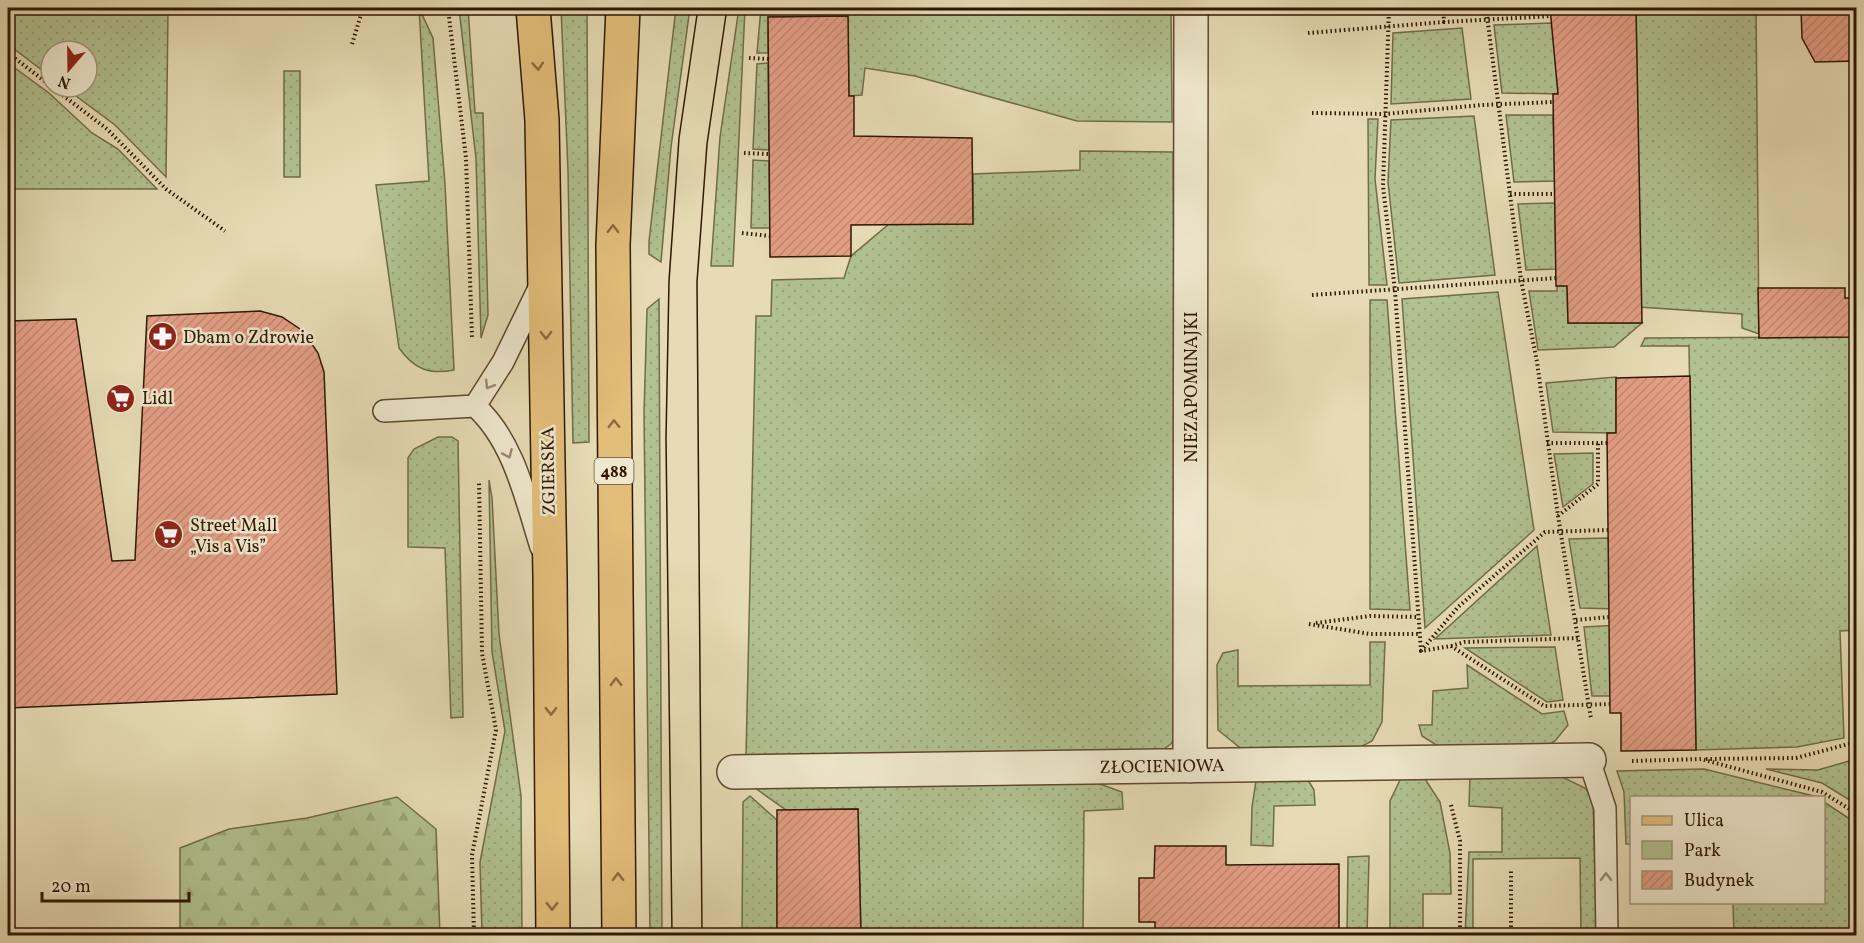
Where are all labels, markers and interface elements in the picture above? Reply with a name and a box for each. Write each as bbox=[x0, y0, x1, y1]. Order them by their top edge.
north arrow bbox=[39, 39, 99, 99]
one-way arrow bbox=[531, 61, 544, 70]
text: N bbox=[55, 69, 74, 94]
one-way arrow bbox=[607, 225, 620, 234]
street label: NIEZAPOMINAJKI bbox=[1180, 311, 1205, 463]
pharmacy icon: Dbam o Zdrowie bbox=[146, 321, 178, 353]
place label: Dbam o Zdrowie bbox=[183, 326, 314, 351]
one-way arrow bbox=[539, 331, 552, 340]
one-way arrow bbox=[485, 378, 496, 389]
supermarket icon: Lidl bbox=[105, 382, 137, 414]
place label: Lidl bbox=[142, 387, 173, 412]
one-way arrow bbox=[608, 420, 620, 429]
street label: ZGIERSKA bbox=[536, 426, 563, 516]
one-way arrow bbox=[501, 448, 513, 459]
road number: 488 bbox=[594, 458, 634, 484]
place label: Street Mall „Vis a Vis” bbox=[190, 514, 277, 560]
supermarket icon: Street Mall „Vis a Vis” bbox=[153, 519, 185, 551]
one-way arrow bbox=[610, 678, 622, 687]
one-way arrow bbox=[545, 706, 557, 715]
street label: ZŁOCIENIOWA bbox=[1099, 754, 1225, 781]
legend bbox=[1630, 796, 1825, 904]
text: Ulica bbox=[1684, 809, 1724, 834]
text: Park bbox=[1684, 839, 1721, 864]
scale bar bbox=[42, 865, 189, 903]
text: Budynek bbox=[1684, 869, 1755, 894]
one-way arrow bbox=[612, 873, 624, 882]
one-way arrow bbox=[1600, 873, 1612, 882]
text: 20 m bbox=[51, 875, 91, 900]
one-way arrow bbox=[546, 901, 558, 910]

